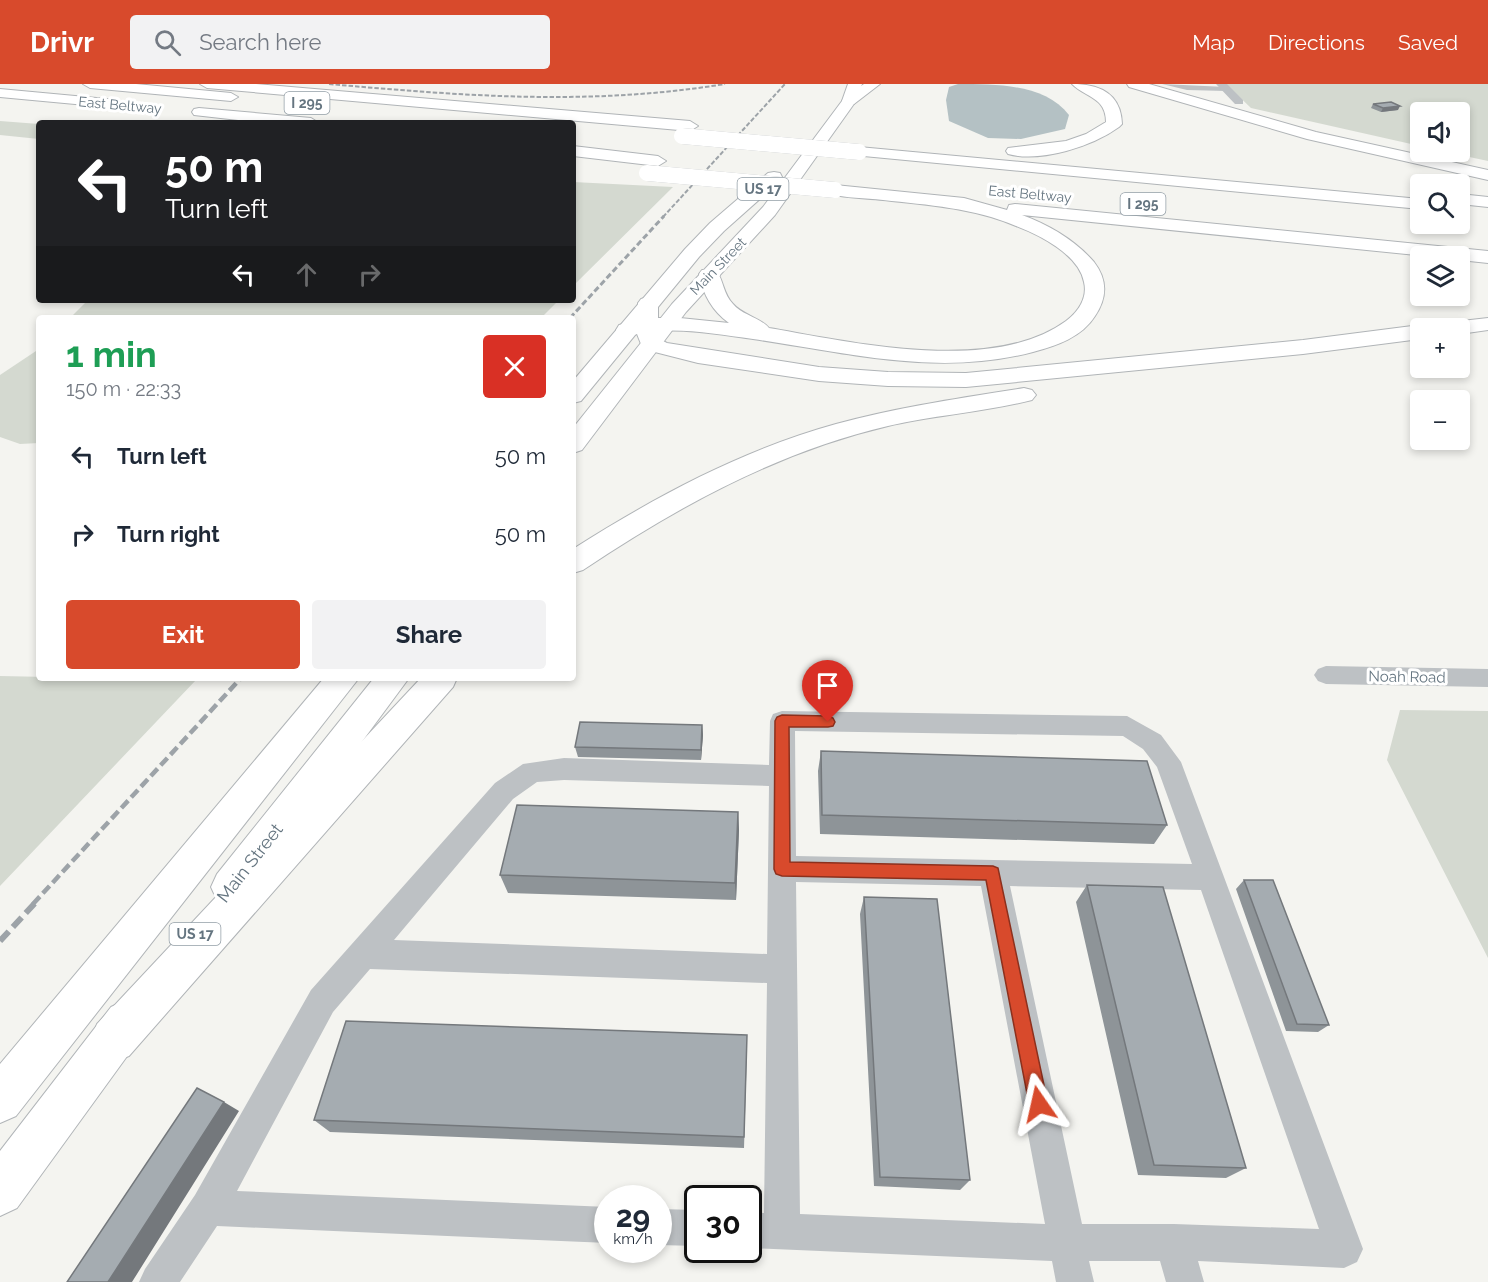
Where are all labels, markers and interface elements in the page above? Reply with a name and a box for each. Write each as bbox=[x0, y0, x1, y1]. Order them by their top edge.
search box bbox=[130, 15, 550, 69]
text: Drivr bbox=[30, 26, 94, 59]
icon: search bbox=[151, 26, 184, 59]
text: Search here bbox=[199, 29, 321, 55]
text: Map bbox=[1192, 30, 1235, 55]
text: Directions bbox=[1268, 30, 1365, 55]
text: Saved bbox=[1398, 30, 1458, 55]
road number: I 295 bbox=[284, 92, 330, 114]
street label: East Beltway bbox=[78, 93, 163, 117]
map controls bbox=[1410, 102, 1470, 450]
button: sound bbox=[1410, 102, 1470, 162]
text: 50 m bbox=[165, 143, 263, 192]
icon: left bbox=[66, 144, 144, 222]
button: search bbox=[1410, 174, 1470, 234]
road number: US 17 bbox=[738, 178, 789, 200]
street label: East Beltway bbox=[988, 182, 1073, 206]
text: Turn left bbox=[165, 193, 268, 224]
road number: I 295 bbox=[1120, 193, 1166, 215]
street label: Main Street bbox=[687, 234, 749, 298]
button: layers bbox=[1410, 246, 1470, 306]
icon: left bbox=[227, 258, 260, 291]
icon: ahead bbox=[290, 258, 323, 291]
icon: right bbox=[353, 258, 386, 291]
button: + bbox=[1410, 318, 1470, 378]
text: 1 min bbox=[66, 333, 157, 375]
button: close bbox=[483, 335, 546, 398]
text: 150 m · 22:33 bbox=[66, 377, 181, 401]
button: − bbox=[1410, 390, 1470, 450]
icon: left bbox=[66, 440, 99, 473]
text: Turn left bbox=[117, 443, 207, 469]
text: 50 m bbox=[495, 443, 546, 469]
icon: right bbox=[66, 518, 99, 551]
text: Turn right bbox=[117, 521, 220, 547]
text: 50 m bbox=[495, 521, 546, 547]
button: Exit bbox=[66, 600, 300, 669]
button: Share bbox=[312, 600, 546, 669]
pin bbox=[802, 660, 853, 722]
street label: Noah Road bbox=[1368, 667, 1446, 687]
icon: arrive bbox=[811, 669, 844, 702]
street label: Main Street bbox=[212, 819, 287, 906]
road number: US 17 bbox=[170, 923, 220, 945]
position arrow bbox=[1007, 1072, 1071, 1136]
speed limit sign: 30 bbox=[684, 1185, 762, 1263]
text: 29 bbox=[616, 1199, 650, 1234]
text: km/h bbox=[613, 1230, 653, 1248]

